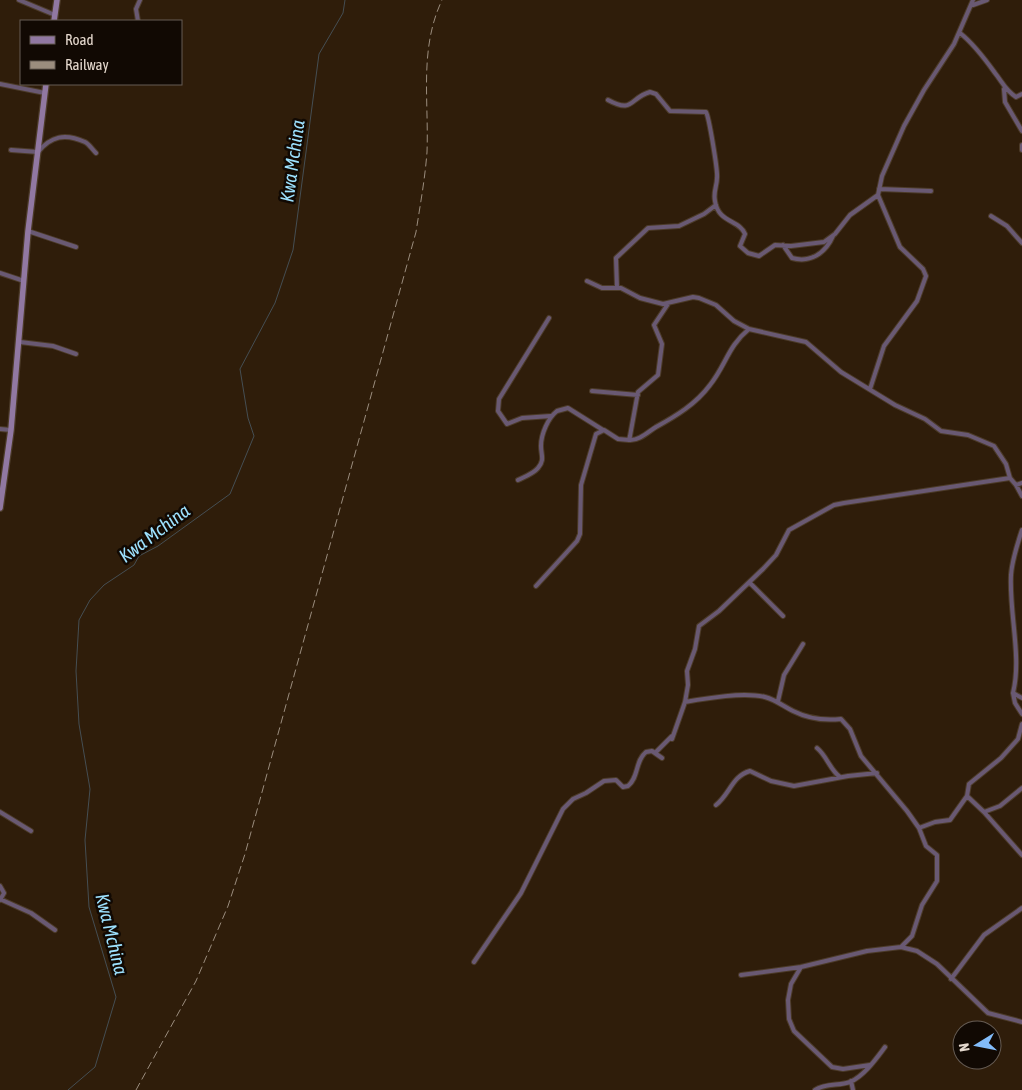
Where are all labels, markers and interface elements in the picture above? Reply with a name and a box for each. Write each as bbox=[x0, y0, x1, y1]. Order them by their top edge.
legend bbox=[20, 20, 182, 85]
text: Road bbox=[65, 31, 94, 48]
text: Railway bbox=[65, 56, 109, 73]
water label: Kwa Mchina bbox=[275, 118, 309, 203]
water label: Kwa Mchina bbox=[114, 499, 194, 567]
water label: Kwa Mchina bbox=[91, 891, 133, 977]
north arrow bbox=[952, 1020, 1002, 1070]
text: N bbox=[956, 1042, 973, 1053]

